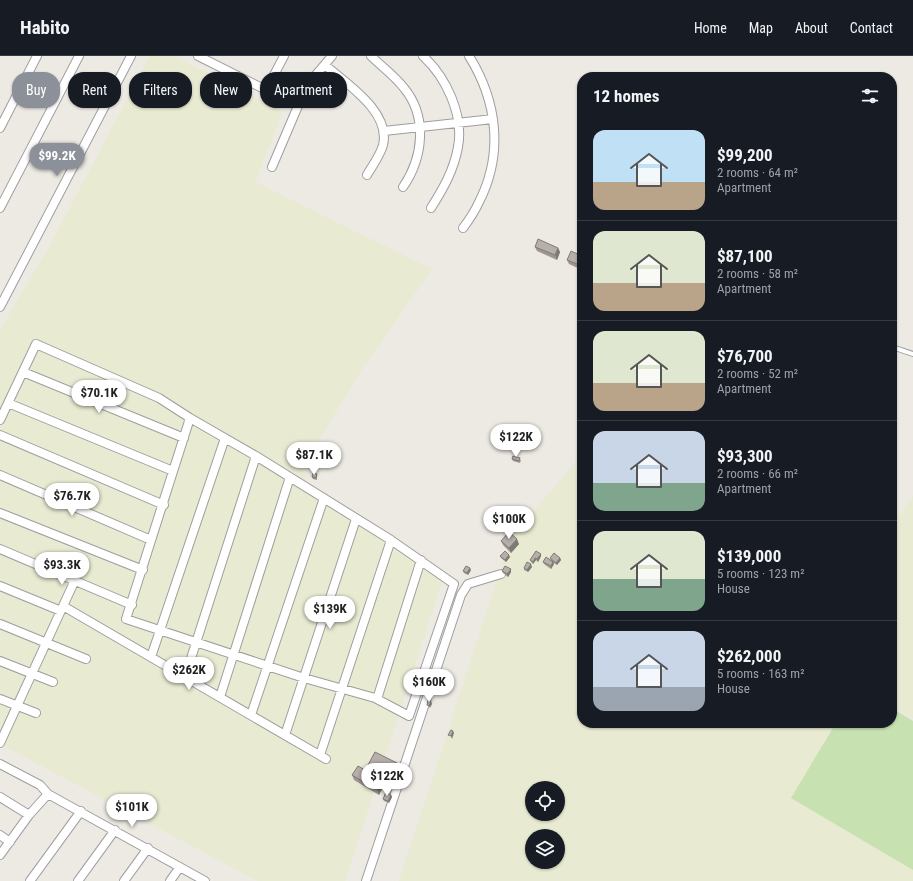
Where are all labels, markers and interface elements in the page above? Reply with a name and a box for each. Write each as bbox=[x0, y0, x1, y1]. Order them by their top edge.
text: Habito bbox=[20, 16, 70, 39]
text: Home bbox=[694, 20, 727, 36]
text: Map bbox=[749, 20, 773, 36]
text: About bbox=[795, 20, 828, 36]
text: Contact bbox=[850, 20, 893, 36]
chip: Buy bbox=[12, 72, 60, 108]
chip: Rent bbox=[68, 72, 121, 108]
chip: Filters bbox=[129, 72, 192, 108]
chip: New bbox=[200, 72, 252, 108]
chip: Apartment bbox=[260, 72, 347, 108]
icon: filters bbox=[859, 85, 881, 107]
text: 12 homes bbox=[593, 86, 659, 106]
pin: $99.2K bbox=[24, 143, 90, 177]
text: $99,200 bbox=[717, 145, 773, 165]
icon: home bbox=[625, 146, 673, 194]
text: $99.2K bbox=[38, 148, 76, 163]
text: 2 rooms · 64 m² bbox=[717, 165, 798, 180]
text: Apartment bbox=[717, 180, 771, 195]
text: $87,100 bbox=[717, 246, 773, 266]
icon: home bbox=[625, 247, 673, 295]
text: 2 rooms · 58 m² bbox=[717, 266, 798, 281]
text: Apartment bbox=[717, 281, 771, 296]
text: $76,700 bbox=[717, 346, 773, 366]
icon: home bbox=[625, 347, 673, 395]
text: 2 rooms · 52 m² bbox=[717, 366, 798, 381]
pin: $70.1K bbox=[66, 380, 132, 414]
text: Apartment bbox=[717, 381, 771, 396]
text: $70.1K bbox=[80, 385, 118, 400]
pin: $122K bbox=[488, 424, 544, 458]
text: $122K bbox=[499, 429, 533, 444]
pin: $87.1K bbox=[281, 442, 347, 476]
text: $93,300 bbox=[717, 446, 773, 466]
text: $87.1K bbox=[295, 447, 333, 462]
icon: home bbox=[625, 447, 673, 495]
text: 2 rooms · 66 m² bbox=[717, 466, 798, 481]
text: Apartment bbox=[717, 481, 771, 496]
pin: $76.7K bbox=[39, 483, 105, 517]
text: $76.7K bbox=[53, 488, 91, 503]
pin: $100K bbox=[481, 506, 537, 540]
text: $100K bbox=[492, 511, 526, 526]
text: $139,000 bbox=[717, 546, 781, 566]
icon: home bbox=[625, 547, 673, 595]
pin: $93.3K bbox=[29, 552, 95, 586]
text: $93.3K bbox=[43, 557, 81, 572]
text: 5 rooms · 123 m² bbox=[717, 566, 804, 581]
text: House bbox=[717, 581, 750, 596]
pin: $139K bbox=[302, 596, 358, 630]
text: $139K bbox=[313, 601, 347, 616]
text: $262,000 bbox=[717, 646, 781, 666]
icon: home bbox=[625, 647, 673, 695]
pin: $262K bbox=[161, 657, 217, 691]
text: $262K bbox=[172, 662, 206, 677]
text: 5 rooms · 163 m² bbox=[717, 666, 804, 681]
pin: $160K bbox=[401, 669, 457, 703]
text: $160K bbox=[412, 674, 446, 689]
text: House bbox=[717, 681, 750, 696]
pin: $122K bbox=[359, 763, 415, 797]
text: $122K bbox=[370, 768, 404, 783]
map controls bbox=[525, 781, 565, 869]
button: locate bbox=[525, 781, 565, 821]
pin: $101K bbox=[104, 794, 160, 828]
text: $101K bbox=[115, 799, 149, 814]
button: layers bbox=[525, 829, 565, 869]

